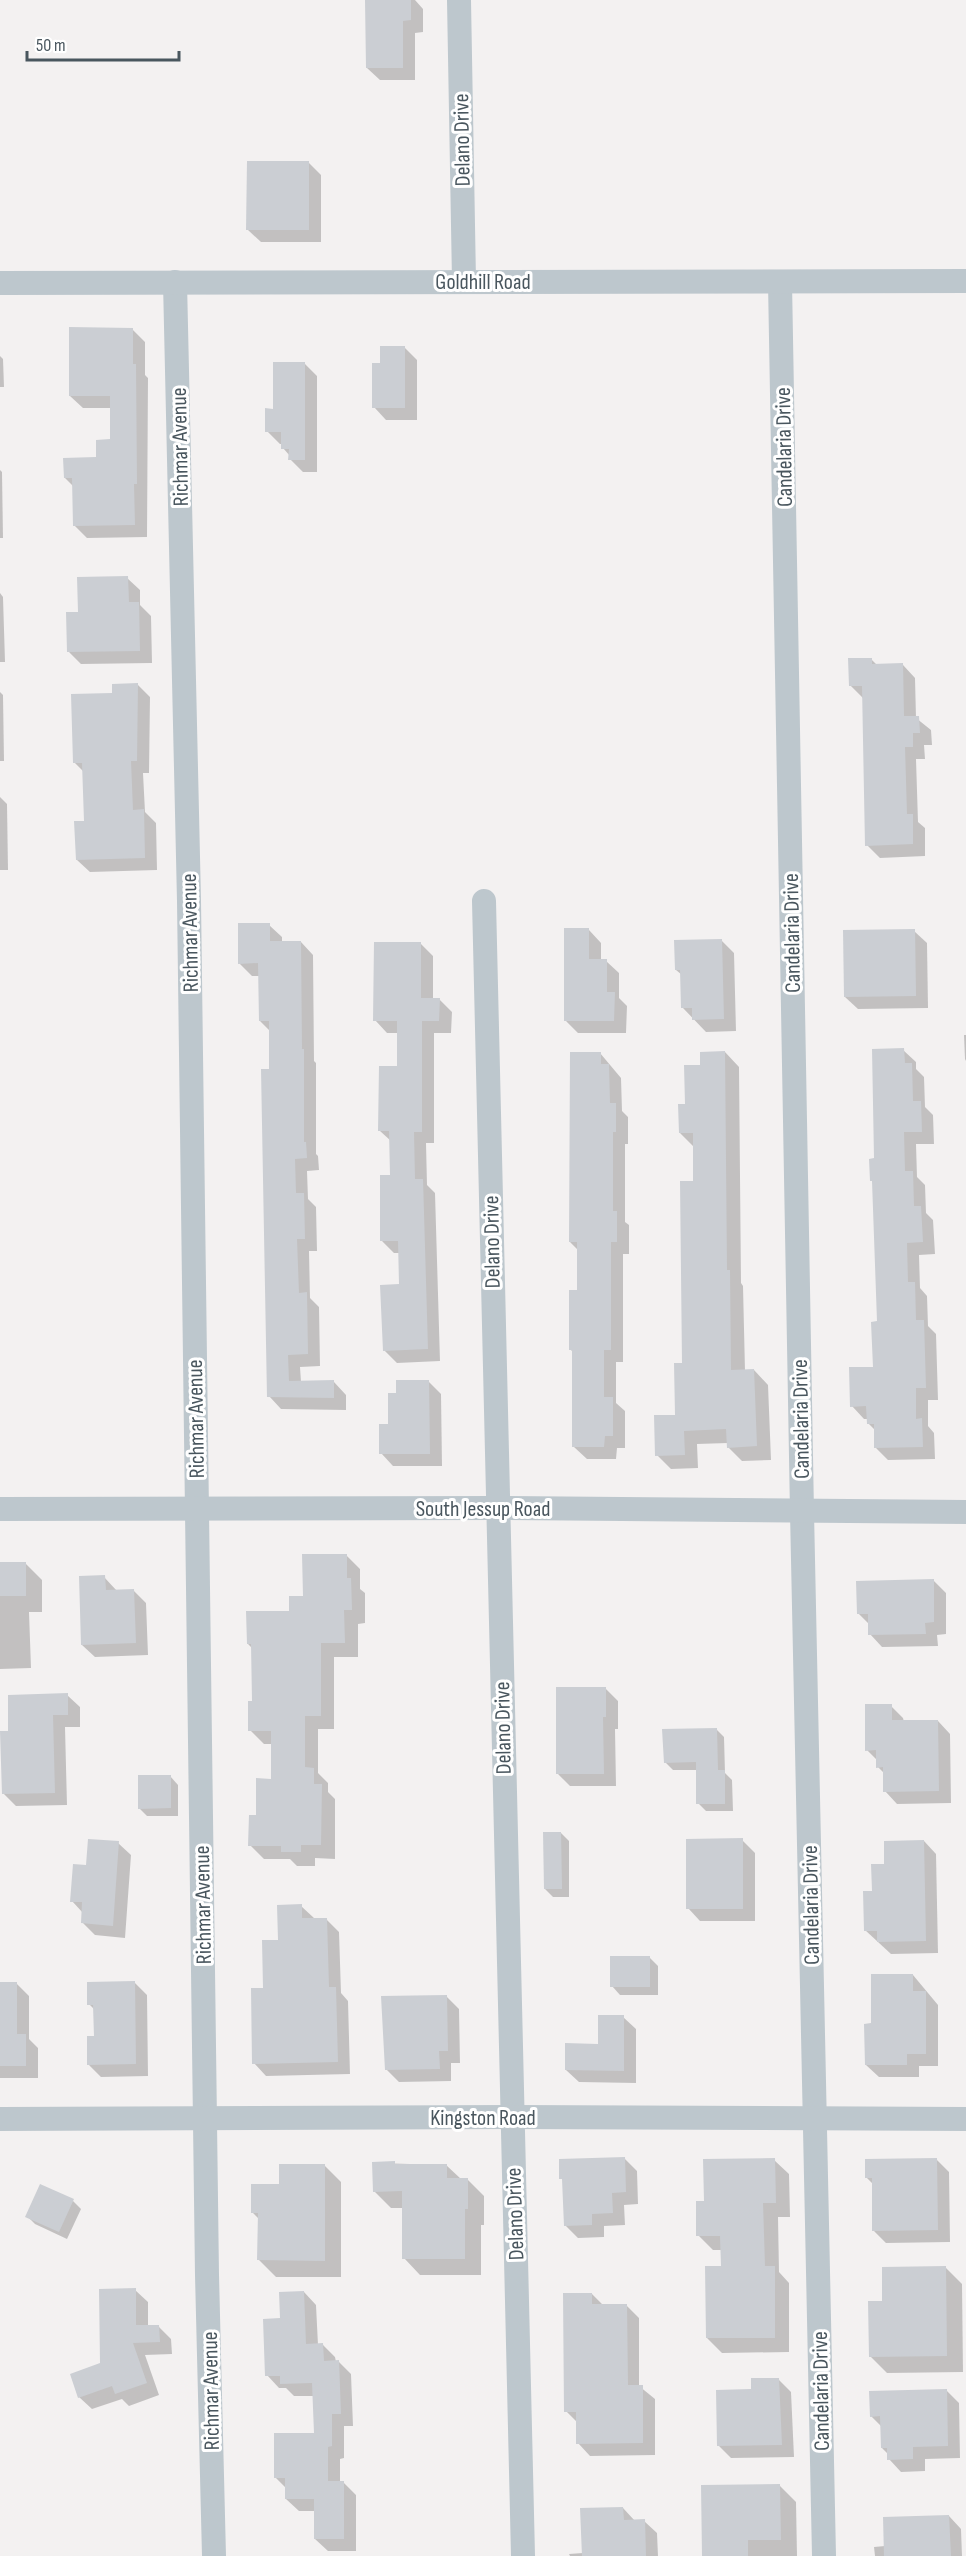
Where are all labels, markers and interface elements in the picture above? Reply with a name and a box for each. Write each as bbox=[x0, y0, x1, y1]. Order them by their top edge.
scale bar bbox=[27, 24, 178, 62]
text: 50 m bbox=[36, 35, 66, 56]
street label: Delano Drive bbox=[448, 93, 477, 187]
street label: Goldhill Road bbox=[435, 269, 531, 296]
street label: Richmar Avenue bbox=[166, 387, 195, 507]
street label: Candelaria Drive bbox=[770, 387, 799, 507]
street label: Richmar Avenue bbox=[176, 873, 205, 993]
street label: Candelaria Drive bbox=[778, 873, 807, 993]
street label: Delano Drive bbox=[478, 1195, 507, 1289]
street label: Richmar Avenue bbox=[182, 1359, 211, 1479]
street label: Candelaria Drive bbox=[787, 1359, 816, 1479]
street label: South Jessup Road bbox=[416, 1496, 550, 1523]
street label: Delano Drive bbox=[489, 1681, 518, 1775]
street label: Richmar Avenue bbox=[189, 1845, 218, 1965]
street label: Candelaria Drive bbox=[797, 1845, 826, 1965]
street label: Kingston Road bbox=[430, 2105, 536, 2132]
street label: Delano Drive bbox=[500, 2167, 531, 2261]
street label: Richmar Avenue bbox=[197, 2331, 226, 2451]
street label: Candelaria Drive bbox=[807, 2331, 836, 2451]

